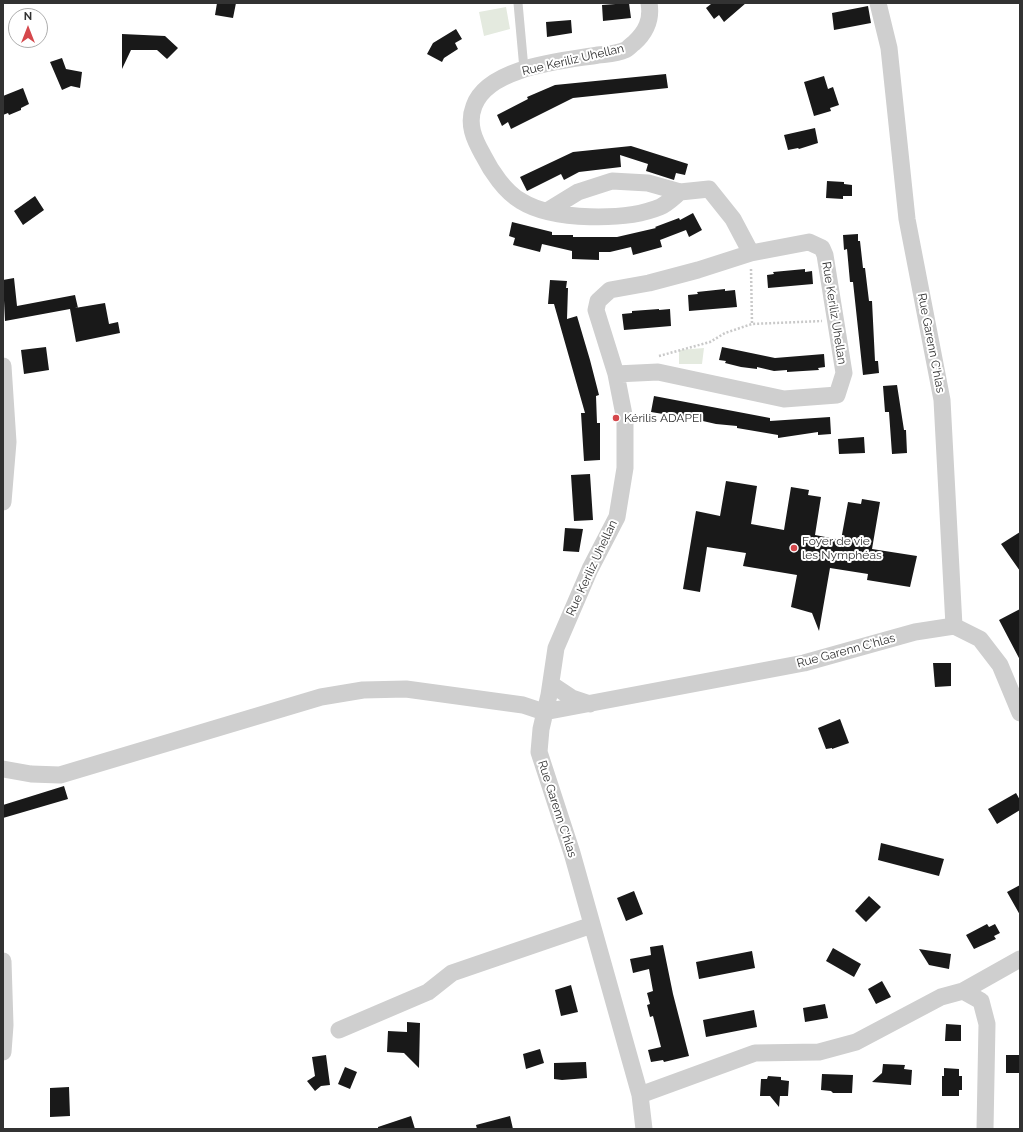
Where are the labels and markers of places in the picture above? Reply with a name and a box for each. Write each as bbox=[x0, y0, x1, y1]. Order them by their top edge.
place label: Kérilis ADAPEI bbox=[624, 411, 702, 425]
marker: Kérilis ADAPEI bbox=[611, 413, 621, 423]
place label: Foyer de vie les Nymphéas bbox=[802, 534, 882, 562]
marker: Foyer de vie les Nymphéas bbox=[789, 543, 799, 553]

